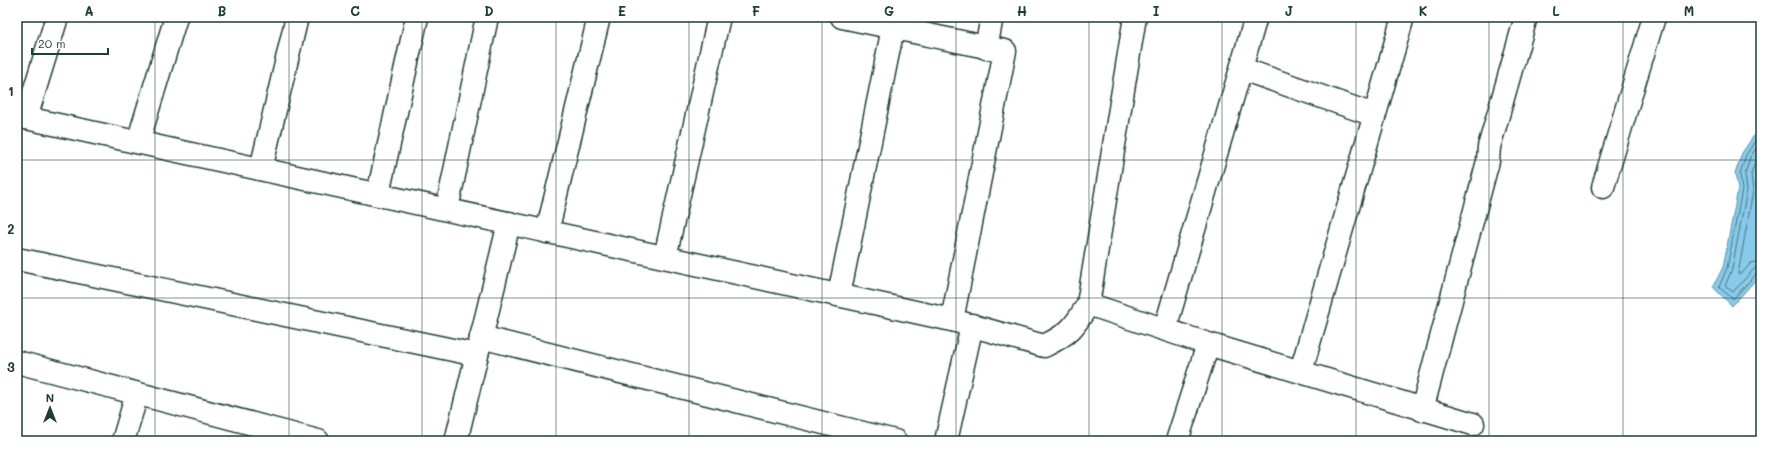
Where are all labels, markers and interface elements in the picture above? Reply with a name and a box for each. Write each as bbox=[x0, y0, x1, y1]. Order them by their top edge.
text: A bbox=[84, 2, 94, 19]
text: B bbox=[218, 2, 227, 19]
text: C bbox=[350, 2, 360, 19]
text: D bbox=[484, 2, 494, 19]
text: E bbox=[618, 2, 626, 19]
text: F bbox=[752, 2, 760, 19]
text: G bbox=[884, 2, 894, 19]
text: H bbox=[1017, 2, 1027, 19]
text: I bbox=[1153, 2, 1160, 19]
text: J bbox=[1285, 2, 1293, 19]
text: K bbox=[1419, 2, 1428, 19]
text: L bbox=[1552, 2, 1560, 19]
text: M bbox=[1684, 2, 1694, 19]
scale bar bbox=[32, 30, 108, 56]
text: 20 m bbox=[38, 35, 66, 51]
text: 1 bbox=[8, 82, 14, 99]
text: 2 bbox=[7, 220, 15, 237]
text: 3 bbox=[7, 358, 15, 375]
north arrow bbox=[30, 388, 70, 428]
text: N bbox=[46, 390, 54, 405]

